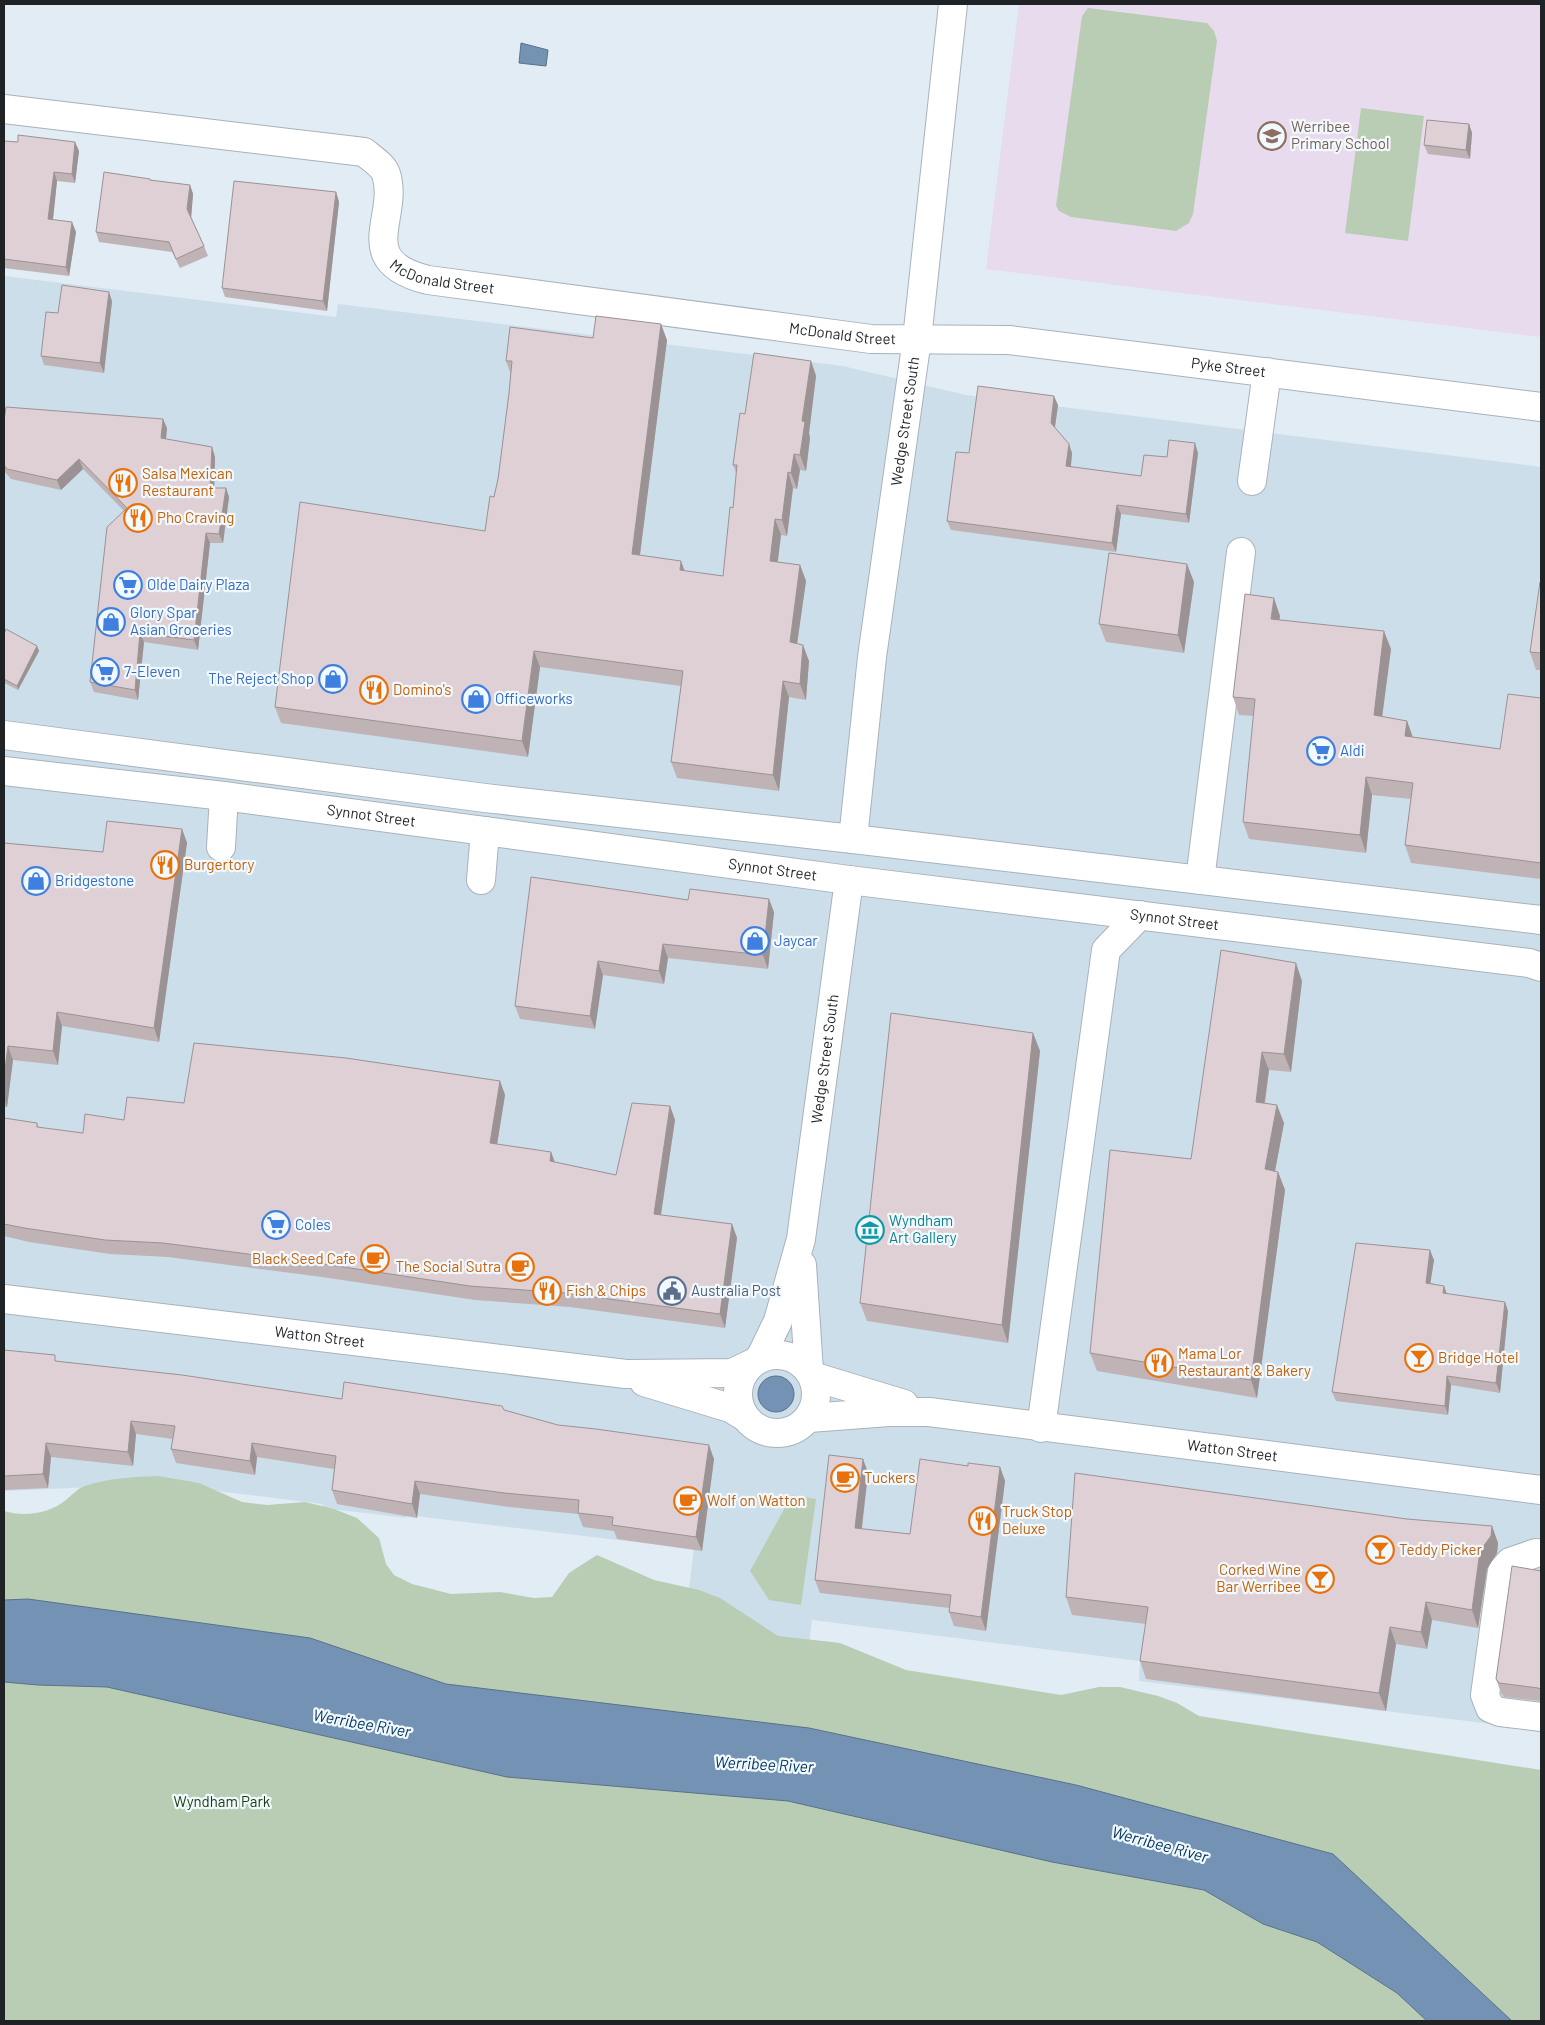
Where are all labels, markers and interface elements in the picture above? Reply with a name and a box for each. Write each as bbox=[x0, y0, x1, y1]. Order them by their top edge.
place label: Werribee Primary School bbox=[1291, 117, 1389, 152]
school or university icon: Werribee Primary School bbox=[1257, 121, 1287, 151]
street label: McDonald Street bbox=[387, 255, 496, 297]
street label: McDonald Street bbox=[788, 318, 896, 347]
street label: Pyke Street bbox=[1190, 353, 1267, 380]
street label: Wedge Street South bbox=[886, 355, 922, 487]
place label: Salsa Mexican Restaurant bbox=[142, 464, 233, 499]
restaurant icon: Salsa Mexican Restaurant bbox=[108, 468, 138, 498]
restaurant icon: Pho Craving bbox=[123, 503, 153, 533]
place label: Pho Craving bbox=[157, 508, 234, 526]
supermarket icon: Olde Dairy Plaza bbox=[113, 570, 143, 600]
place label: Olde Dairy Plaza bbox=[147, 575, 250, 593]
place label: Glory Spar Asian Groceries bbox=[130, 603, 232, 638]
shop icon: Glory Spar Asian Groceries bbox=[96, 607, 126, 637]
supermarket icon: 7-Eleven bbox=[90, 657, 120, 687]
place label: 7-Eleven bbox=[124, 662, 180, 680]
shop icon: The Reject Shop bbox=[318, 664, 348, 694]
place label: The Reject Shop bbox=[208, 669, 314, 687]
restaurant icon: Domino's bbox=[359, 675, 389, 705]
place label: Domino's bbox=[393, 680, 451, 698]
shop icon: Officeworks bbox=[461, 684, 491, 714]
place label: Officeworks bbox=[495, 689, 573, 707]
supermarket icon: Aldi bbox=[1306, 736, 1336, 766]
place label: Aldi bbox=[1340, 741, 1365, 759]
street label: Synnot Street bbox=[326, 800, 417, 830]
restaurant icon: Burgertory bbox=[150, 850, 180, 880]
street label: Synnot Street bbox=[727, 854, 818, 884]
place label: Burgertory bbox=[184, 855, 254, 873]
shop icon: Bridgestone bbox=[21, 866, 51, 896]
place label: Bridgestone bbox=[55, 871, 134, 889]
street label: Synnot Street bbox=[1129, 904, 1220, 933]
shop icon: Jaycar bbox=[740, 926, 770, 956]
place label: Jaycar bbox=[774, 931, 818, 949]
street label: Wedge Street South bbox=[807, 993, 842, 1125]
supermarket icon: Coles bbox=[261, 1210, 291, 1240]
place label: Wyndham Art Gallery bbox=[889, 1211, 957, 1246]
place label: Coles bbox=[295, 1215, 331, 1233]
museum icon: Wyndham Art Gallery bbox=[855, 1215, 885, 1245]
cafe icon: Black Seed Cafe bbox=[360, 1244, 390, 1274]
place label: Black Seed Cafe bbox=[252, 1249, 356, 1267]
cafe icon: The Social Sutra bbox=[505, 1252, 535, 1282]
place label: The Social Sutra bbox=[395, 1257, 501, 1275]
restaurant icon: Fish & Chips bbox=[532, 1276, 562, 1306]
public building icon: Australia Post bbox=[657, 1276, 687, 1306]
place label: Fish & Chips bbox=[566, 1281, 646, 1299]
place label: Australia Post bbox=[691, 1281, 781, 1299]
street label: Watton Street bbox=[274, 1322, 366, 1350]
bar icon: Bridge Hotel bbox=[1404, 1343, 1434, 1373]
place label: Mama Lor Restaurant & Bakery bbox=[1178, 1344, 1311, 1379]
restaurant icon: Mama Lor Restaurant & Bakery bbox=[1144, 1348, 1174, 1378]
place label: Bridge Hotel bbox=[1438, 1348, 1518, 1366]
street label: Watton Street bbox=[1186, 1435, 1279, 1464]
cafe icon: Tuckers bbox=[830, 1463, 860, 1493]
place label: Tuckers bbox=[864, 1468, 916, 1486]
cafe icon: Wolf on Watton bbox=[673, 1486, 703, 1516]
place label: Wolf on Watton bbox=[707, 1491, 806, 1509]
place label: Truck Stop Deluxe bbox=[1002, 1502, 1072, 1537]
restaurant icon: Truck Stop Deluxe bbox=[968, 1506, 998, 1536]
bar icon: Teddy Picker bbox=[1365, 1535, 1395, 1565]
place label: Teddy Picker bbox=[1399, 1540, 1483, 1558]
place label: Corked Wine Bar Werribee bbox=[1216, 1560, 1301, 1595]
bar icon: Corked Wine Bar Werribee bbox=[1305, 1564, 1335, 1594]
water label: Werribee River bbox=[312, 1705, 414, 1741]
water label: Werribee River bbox=[714, 1751, 815, 1776]
park label: Wyndham Park bbox=[174, 1792, 271, 1810]
water label: Werribee River bbox=[1110, 1822, 1212, 1866]

